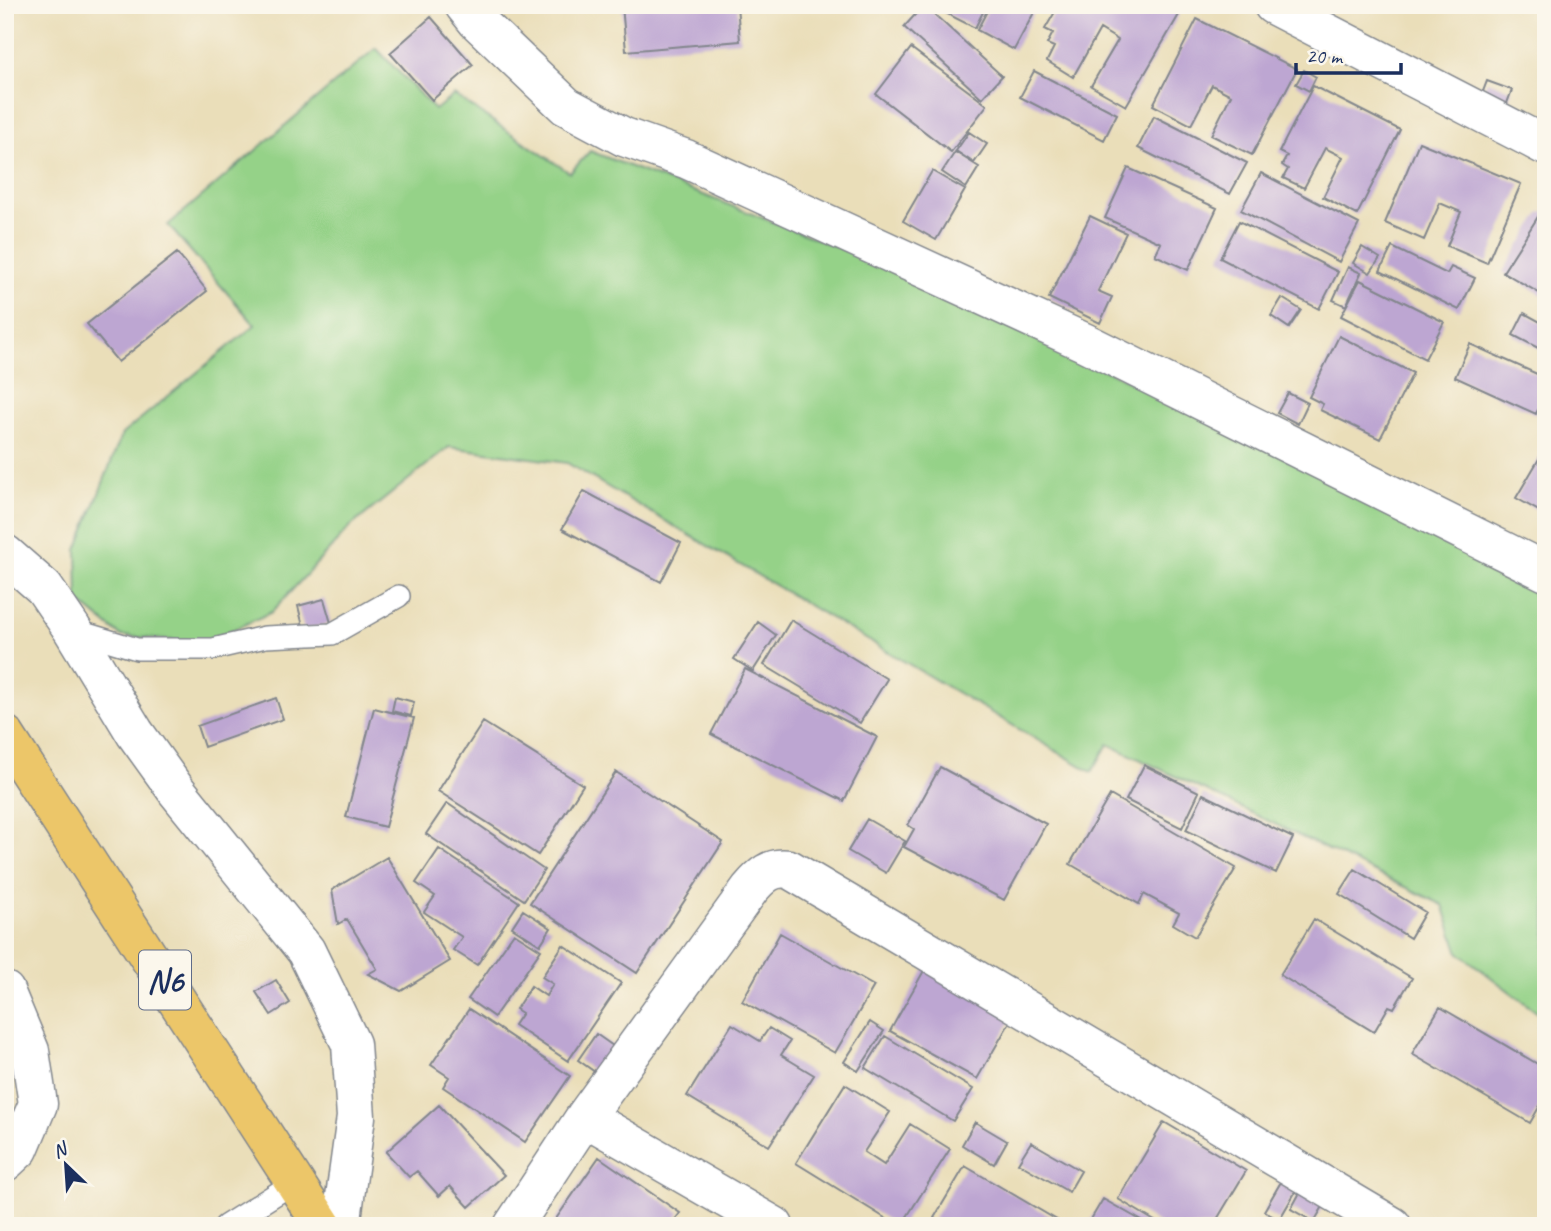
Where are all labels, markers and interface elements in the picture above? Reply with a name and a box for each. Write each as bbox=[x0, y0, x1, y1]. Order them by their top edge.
scale bar bbox=[1296, 32, 1400, 76]
text: 20 m bbox=[1306, 43, 1344, 69]
road number: N6 bbox=[139, 950, 191, 1010]
north arrow bbox=[32, 1130, 102, 1200]
text: N bbox=[49, 1136, 73, 1164]

